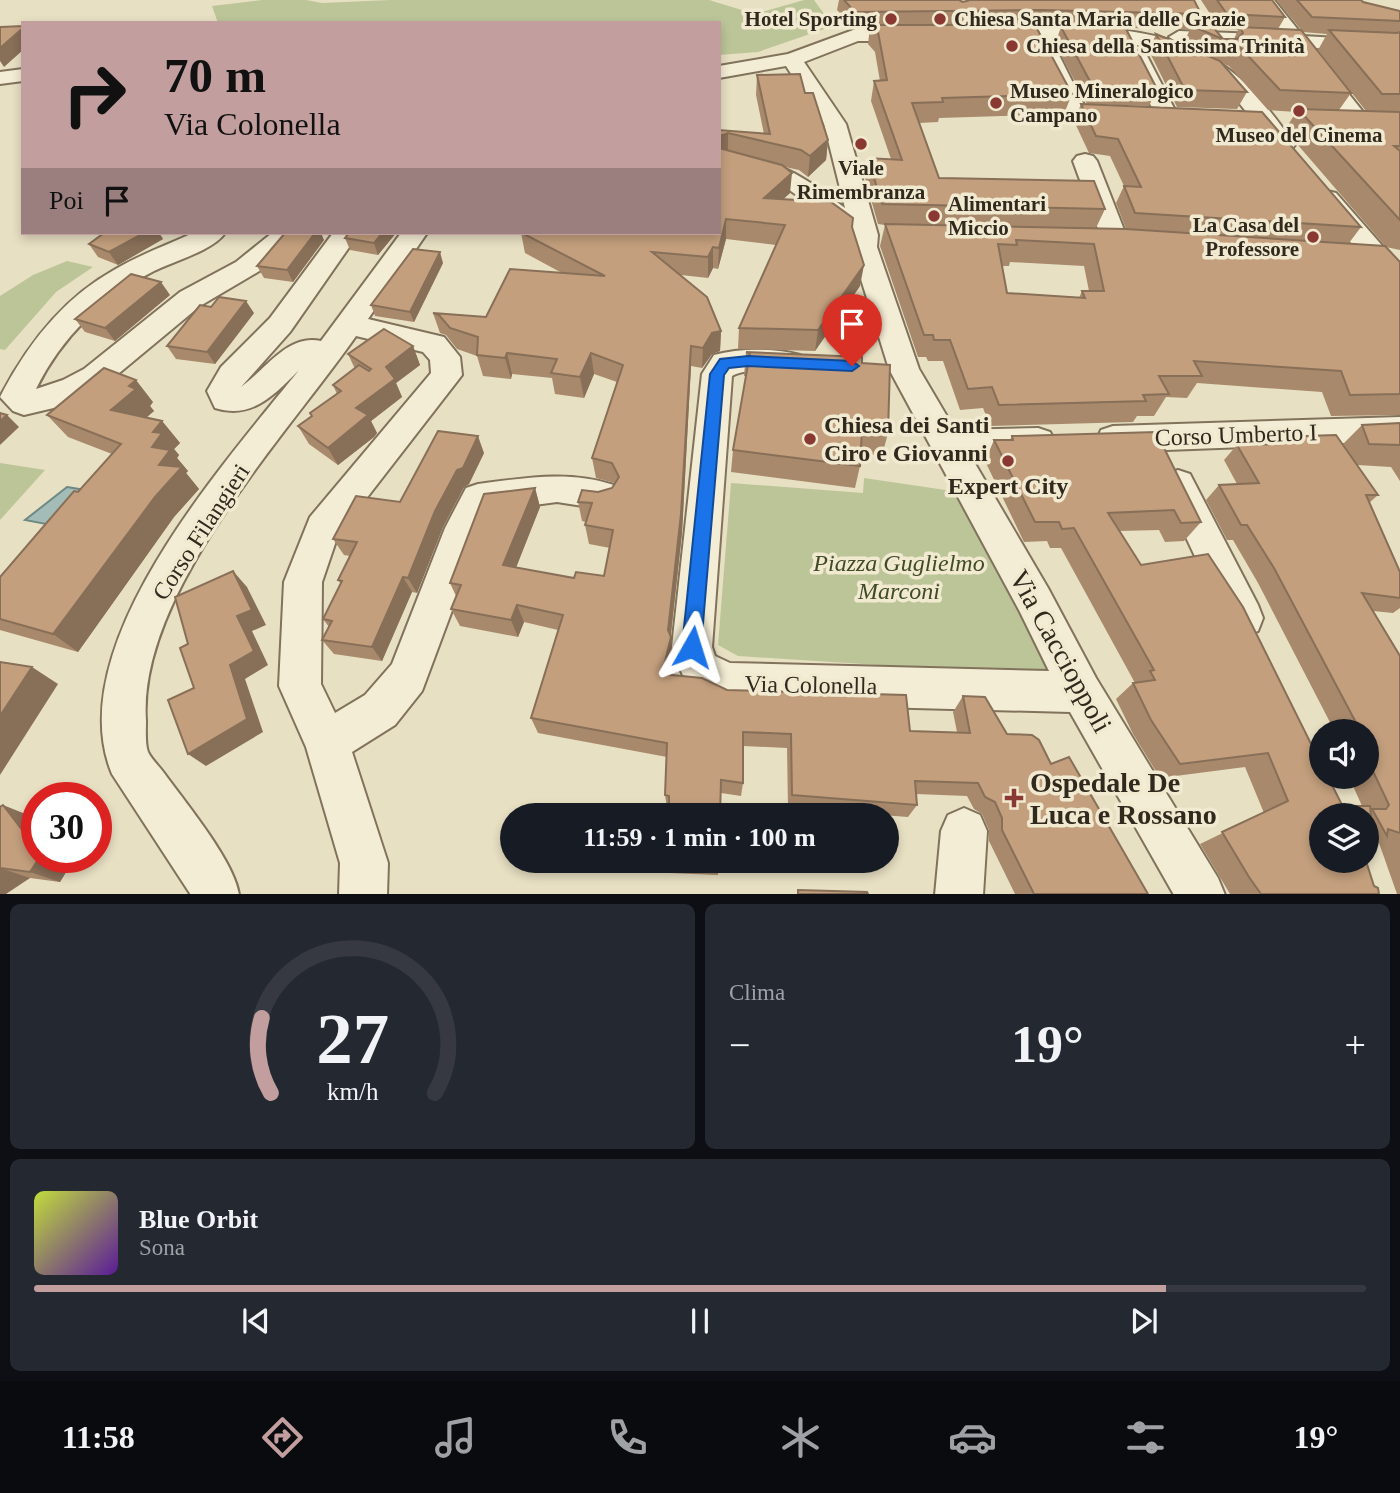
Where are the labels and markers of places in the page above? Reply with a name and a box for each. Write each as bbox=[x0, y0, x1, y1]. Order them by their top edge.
place label: Hotel Sporting bbox=[745, 7, 877, 31]
place label: Chiesa Santa Maria delle Grazie bbox=[954, 7, 1246, 31]
marker: Hotel Sporting bbox=[883, 11, 899, 27]
marker: Chiesa Santa Maria delle Grazie bbox=[932, 11, 948, 27]
place label: Chiesa della Santissima Trinità bbox=[1026, 34, 1305, 58]
marker: Chiesa della Santissima Trinità bbox=[1004, 38, 1020, 54]
place label: Museo Mineralogico Campano bbox=[1010, 79, 1194, 127]
marker: Museo Mineralogico Campano bbox=[988, 95, 1004, 111]
marker: Museo del Cinema bbox=[1291, 103, 1307, 119]
place label: Museo del Cinema bbox=[1216, 123, 1383, 147]
marker: Viale Rimembranza bbox=[853, 136, 869, 152]
place label: Viale Rimembranza bbox=[797, 156, 926, 204]
place label: Alimentari Miccio bbox=[948, 192, 1046, 240]
marker: Alimentari Miccio bbox=[926, 208, 942, 224]
place label: La Casa del Professore bbox=[1193, 213, 1299, 261]
marker: La Casa del Professore bbox=[1305, 229, 1321, 245]
pin bbox=[822, 294, 882, 366]
place label: Chiesa dei Santi Ciro e Giovanni bbox=[824, 412, 990, 466]
marker: Chiesa dei Santi Ciro e Giovanni bbox=[802, 431, 818, 447]
marker: Expert City bbox=[1000, 453, 1016, 469]
place label: Expert City bbox=[948, 473, 1068, 499]
place label: Ospedale De Luca e Rossano bbox=[1030, 767, 1217, 830]
marker: Ospedale De Luca e Rossano bbox=[1004, 788, 1024, 808]

